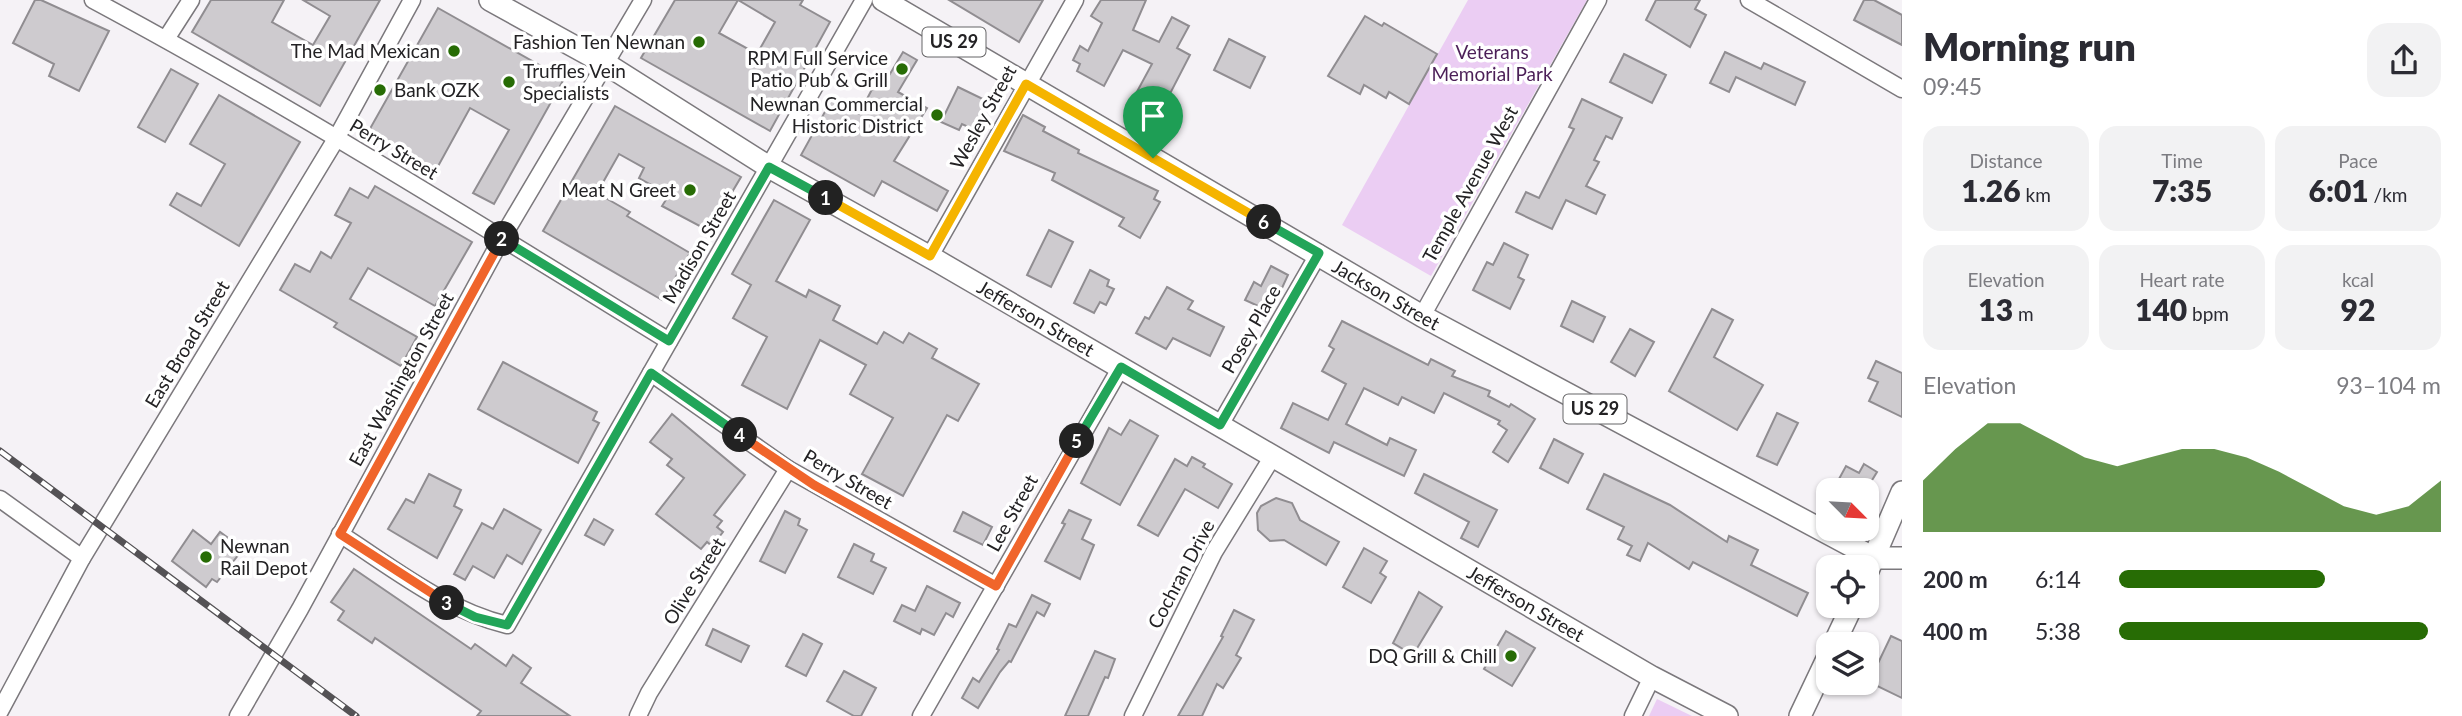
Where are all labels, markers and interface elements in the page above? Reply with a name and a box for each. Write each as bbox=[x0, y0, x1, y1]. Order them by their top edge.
text: Morning run bbox=[1923, 23, 2136, 69]
button: share bbox=[2367, 23, 2441, 97]
road number: US 29 bbox=[922, 28, 986, 56]
place label: Fashion Ten Newnan bbox=[513, 30, 685, 53]
marker: Fashion Ten Newnan bbox=[691, 34, 707, 50]
place label: The Mad Mexican bbox=[291, 39, 440, 62]
park label: Veterans Memorial Park bbox=[1431, 40, 1553, 85]
marker: The Mad Mexican bbox=[446, 43, 462, 59]
place label: RPM Full Service Patio Pub & Grill bbox=[747, 46, 888, 91]
place label: Truffles Vein Specialists bbox=[523, 59, 626, 104]
marker: RPM Full Service Patio Pub & Grill bbox=[894, 61, 910, 77]
street label: Wesley Street bbox=[945, 61, 1021, 173]
text: 09:45 bbox=[1923, 72, 1982, 100]
marker: Truffles Vein Specialists bbox=[501, 74, 517, 90]
place label: Bank OZK bbox=[394, 78, 480, 101]
marker: Bank OZK bbox=[372, 82, 388, 98]
pin bbox=[1123, 86, 1183, 158]
place label: Newnan Commercial Historic District bbox=[750, 92, 923, 137]
icon: arrive bbox=[1134, 97, 1172, 135]
street label: Temple Avenue West bbox=[1417, 101, 1522, 266]
marker: Newnan Commercial Historic District bbox=[929, 107, 945, 123]
street label: Perry Street bbox=[346, 113, 443, 184]
text: Distance bbox=[1970, 149, 2042, 172]
text: Time bbox=[2161, 149, 2203, 172]
text: Pace bbox=[2338, 149, 2378, 172]
text: 1.26 bbox=[1961, 172, 2021, 208]
text: 7:35 bbox=[2152, 172, 2212, 208]
text: 6:01 bbox=[2309, 172, 2369, 208]
place label: Meat N Greet bbox=[561, 178, 676, 201]
pin: 1 bbox=[808, 180, 844, 216]
marker: Meat N Greet bbox=[682, 182, 698, 198]
text: km bbox=[2021, 183, 2051, 206]
text: /km bbox=[2369, 183, 2407, 206]
street label: Madison Street bbox=[657, 186, 740, 307]
text: 1 bbox=[820, 186, 831, 209]
pin: 6 bbox=[1246, 204, 1282, 240]
text: 6 bbox=[1258, 210, 1269, 233]
pin: 2 bbox=[484, 222, 520, 256]
text: 2 bbox=[496, 227, 507, 250]
street label: Jackson Street bbox=[1328, 254, 1444, 334]
text: Elevation bbox=[1967, 268, 2045, 291]
text: Heart rate bbox=[2139, 268, 2225, 291]
text: kcal bbox=[2342, 268, 2374, 291]
street label: Jefferson Street bbox=[973, 275, 1099, 361]
street label: East Broad Street bbox=[139, 276, 234, 412]
street label: Posey Place bbox=[1216, 281, 1285, 377]
street label: East Washington Street bbox=[343, 288, 458, 470]
text: 13 bbox=[1978, 291, 2013, 327]
text: 140 bbox=[2135, 291, 2187, 327]
text: 92 bbox=[2341, 291, 2375, 327]
text: m bbox=[2013, 302, 2034, 325]
text: bpm bbox=[2187, 302, 2229, 325]
text: Elevation bbox=[1923, 371, 2016, 399]
text: 93–104 m bbox=[2336, 371, 2441, 399]
road number: US 29 bbox=[1564, 394, 1626, 424]
pin: 4 bbox=[722, 418, 758, 452]
text: 4 bbox=[734, 423, 745, 446]
pin: 5 bbox=[1060, 424, 1094, 458]
text: 5 bbox=[1071, 429, 1082, 452]
street label: Perry Street bbox=[800, 444, 897, 513]
street label: Lee Street bbox=[981, 470, 1042, 555]
north arrow bbox=[1816, 478, 1880, 541]
map controls bbox=[1816, 478, 1879, 695]
street label: Cochran Drive bbox=[1142, 515, 1219, 632]
street label: Olive Street bbox=[658, 533, 730, 629]
place label: Newnan Rail Depot bbox=[220, 534, 308, 579]
marker: Newnan Rail Depot bbox=[198, 549, 214, 565]
button: locate bbox=[1816, 555, 1879, 618]
street label: Jefferson Street bbox=[1463, 560, 1589, 646]
text: 200 m bbox=[1923, 565, 1988, 593]
text: 6:14 bbox=[2035, 565, 2081, 593]
pin: 3 bbox=[430, 586, 464, 620]
text: 3 bbox=[441, 591, 452, 614]
text: 400 m bbox=[1923, 617, 1988, 645]
text: 5:38 bbox=[2035, 617, 2081, 645]
button: layers bbox=[1816, 632, 1879, 695]
place label: DQ Grill & Chill bbox=[1368, 644, 1497, 667]
marker: DQ Grill & Chill bbox=[1503, 648, 1519, 664]

